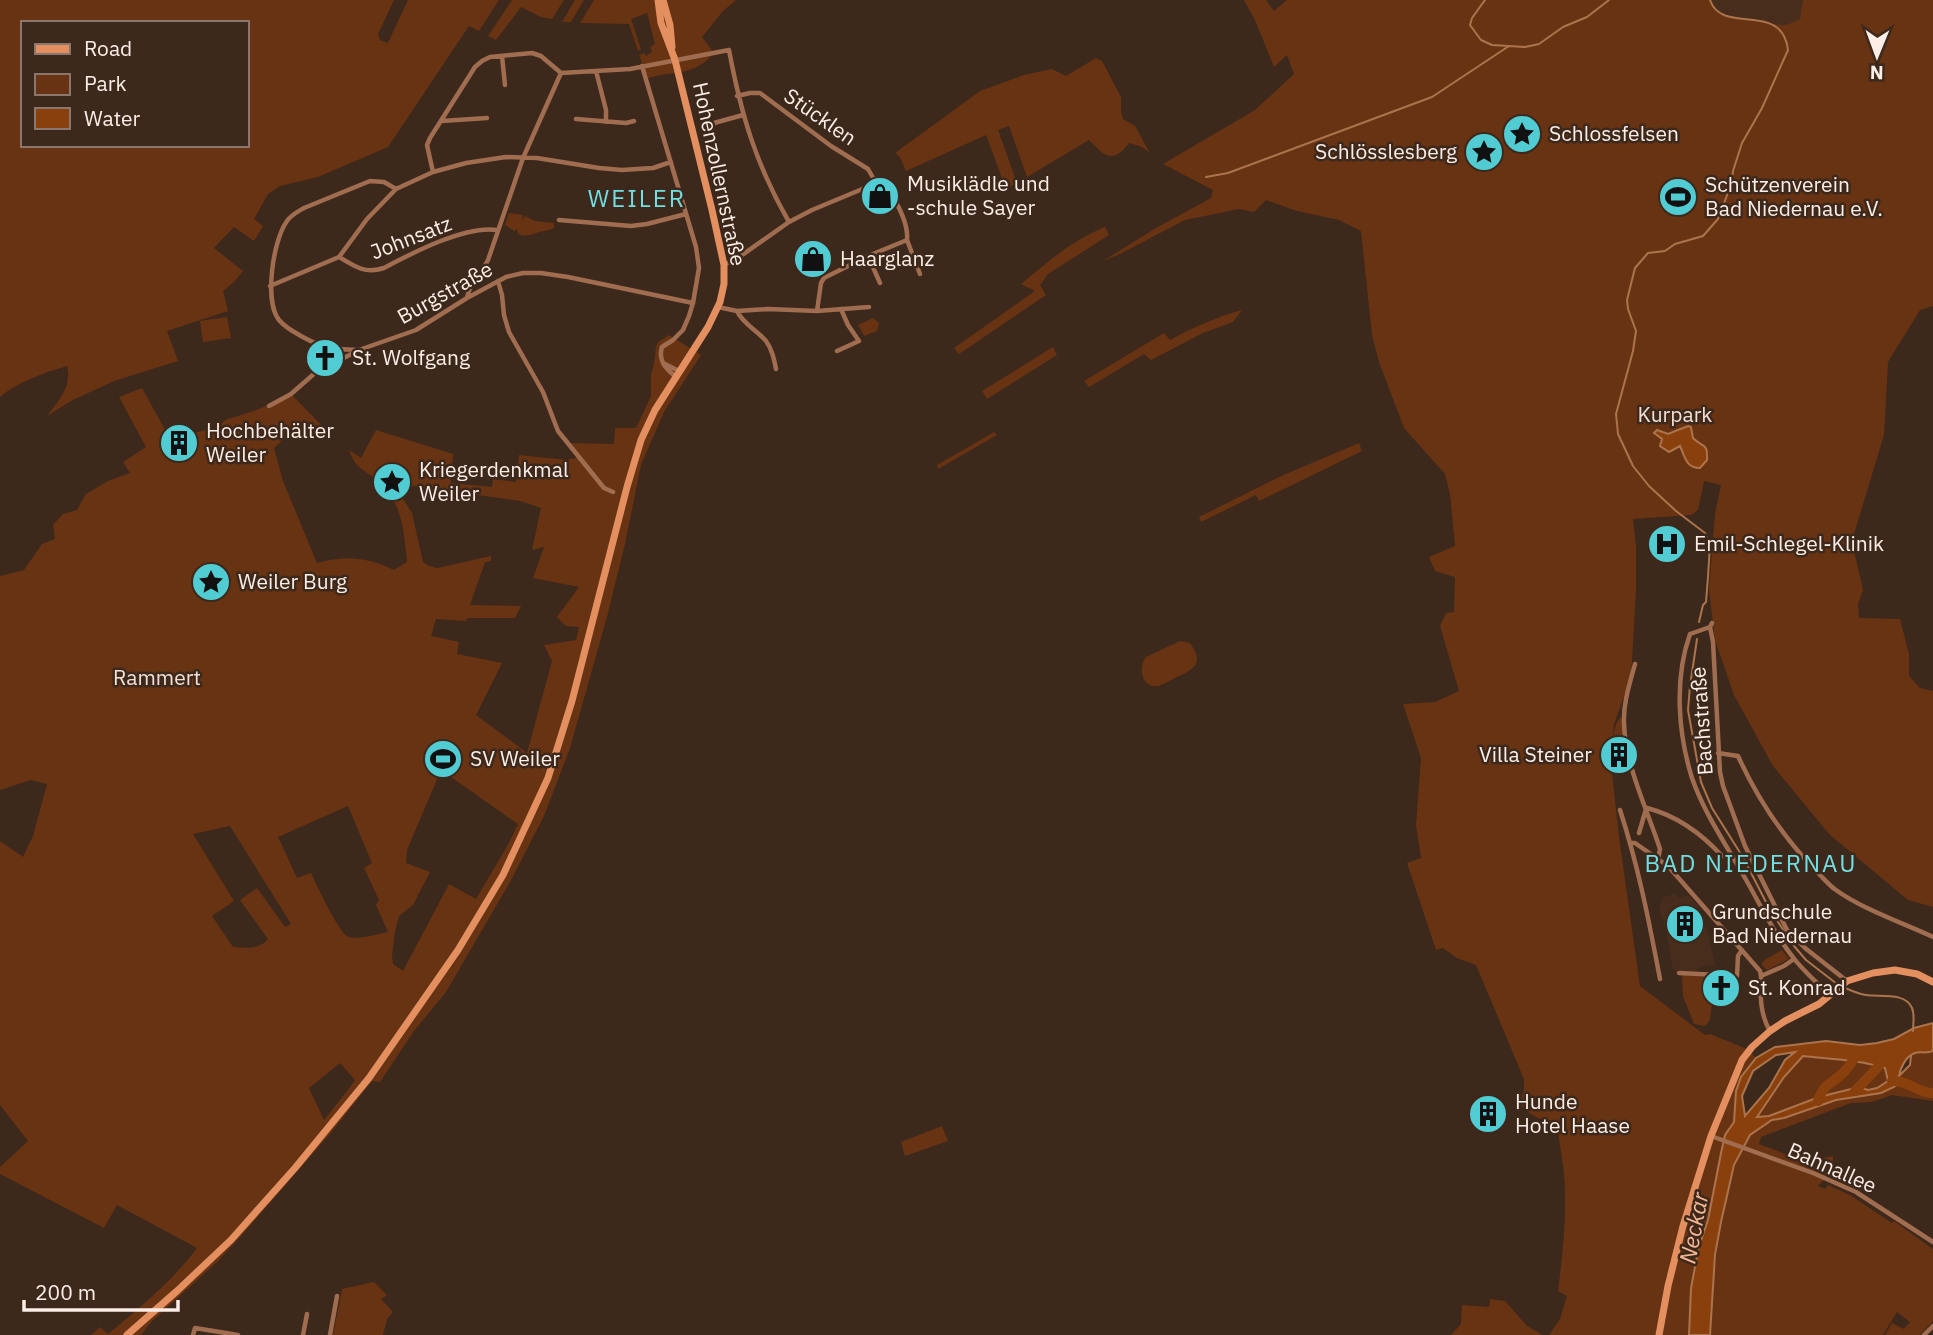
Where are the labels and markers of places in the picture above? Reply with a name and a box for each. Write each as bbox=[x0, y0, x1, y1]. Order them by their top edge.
place icon: Schlossfelsen bbox=[1501, 113, 1543, 155]
place label: Schlossfelsen bbox=[1549, 119, 1679, 147]
place icon: Schlösslesberg bbox=[1463, 131, 1505, 173]
place label: Schlösslesberg bbox=[1315, 137, 1457, 165]
place label: Musiklädle und -schule Sayer bbox=[907, 169, 1050, 221]
place label: Schützenverein Bad Niedernau e.V. bbox=[1705, 170, 1883, 222]
shop icon: Musiklädle und -schule Sayer bbox=[859, 175, 901, 217]
sports icon: Schützenverein Bad Niedernau e.V. bbox=[1657, 176, 1699, 218]
shop icon: Haarglanz bbox=[792, 238, 834, 280]
place label: Haarglanz bbox=[840, 244, 934, 272]
church icon: St. Wolfgang bbox=[304, 337, 346, 379]
place label: St. Wolfgang bbox=[352, 343, 470, 371]
place label: Hochbehälter Weiler bbox=[206, 416, 334, 468]
building icon: Hochbehälter Weiler bbox=[158, 422, 200, 464]
place label: Kriegerdenkmal Weiler bbox=[419, 455, 569, 507]
place icon: Kriegerdenkmal Weiler bbox=[371, 461, 413, 503]
hospital icon: Emil-Schlegel-Klinik bbox=[1646, 523, 1688, 565]
place label: Emil-Schlegel-Klinik bbox=[1694, 529, 1884, 557]
place icon: Weiler Burg bbox=[190, 561, 232, 603]
place label: Weiler Burg bbox=[238, 567, 347, 595]
building icon: Villa Steiner bbox=[1598, 734, 1640, 776]
sports icon: SV Weiler bbox=[422, 738, 464, 780]
place label: Villa Steiner bbox=[1479, 740, 1592, 768]
place label: SV Weiler bbox=[470, 744, 560, 772]
place label: Grundschule Bad Niedernau bbox=[1712, 897, 1852, 949]
building icon: Grundschule Bad Niedernau bbox=[1664, 903, 1706, 945]
church icon: St. Konrad bbox=[1700, 967, 1742, 1009]
place label: St. Konrad bbox=[1748, 973, 1846, 1001]
place label: Hunde Hotel Haase bbox=[1515, 1087, 1630, 1139]
building icon: Hunde Hotel Haase bbox=[1467, 1093, 1509, 1135]

